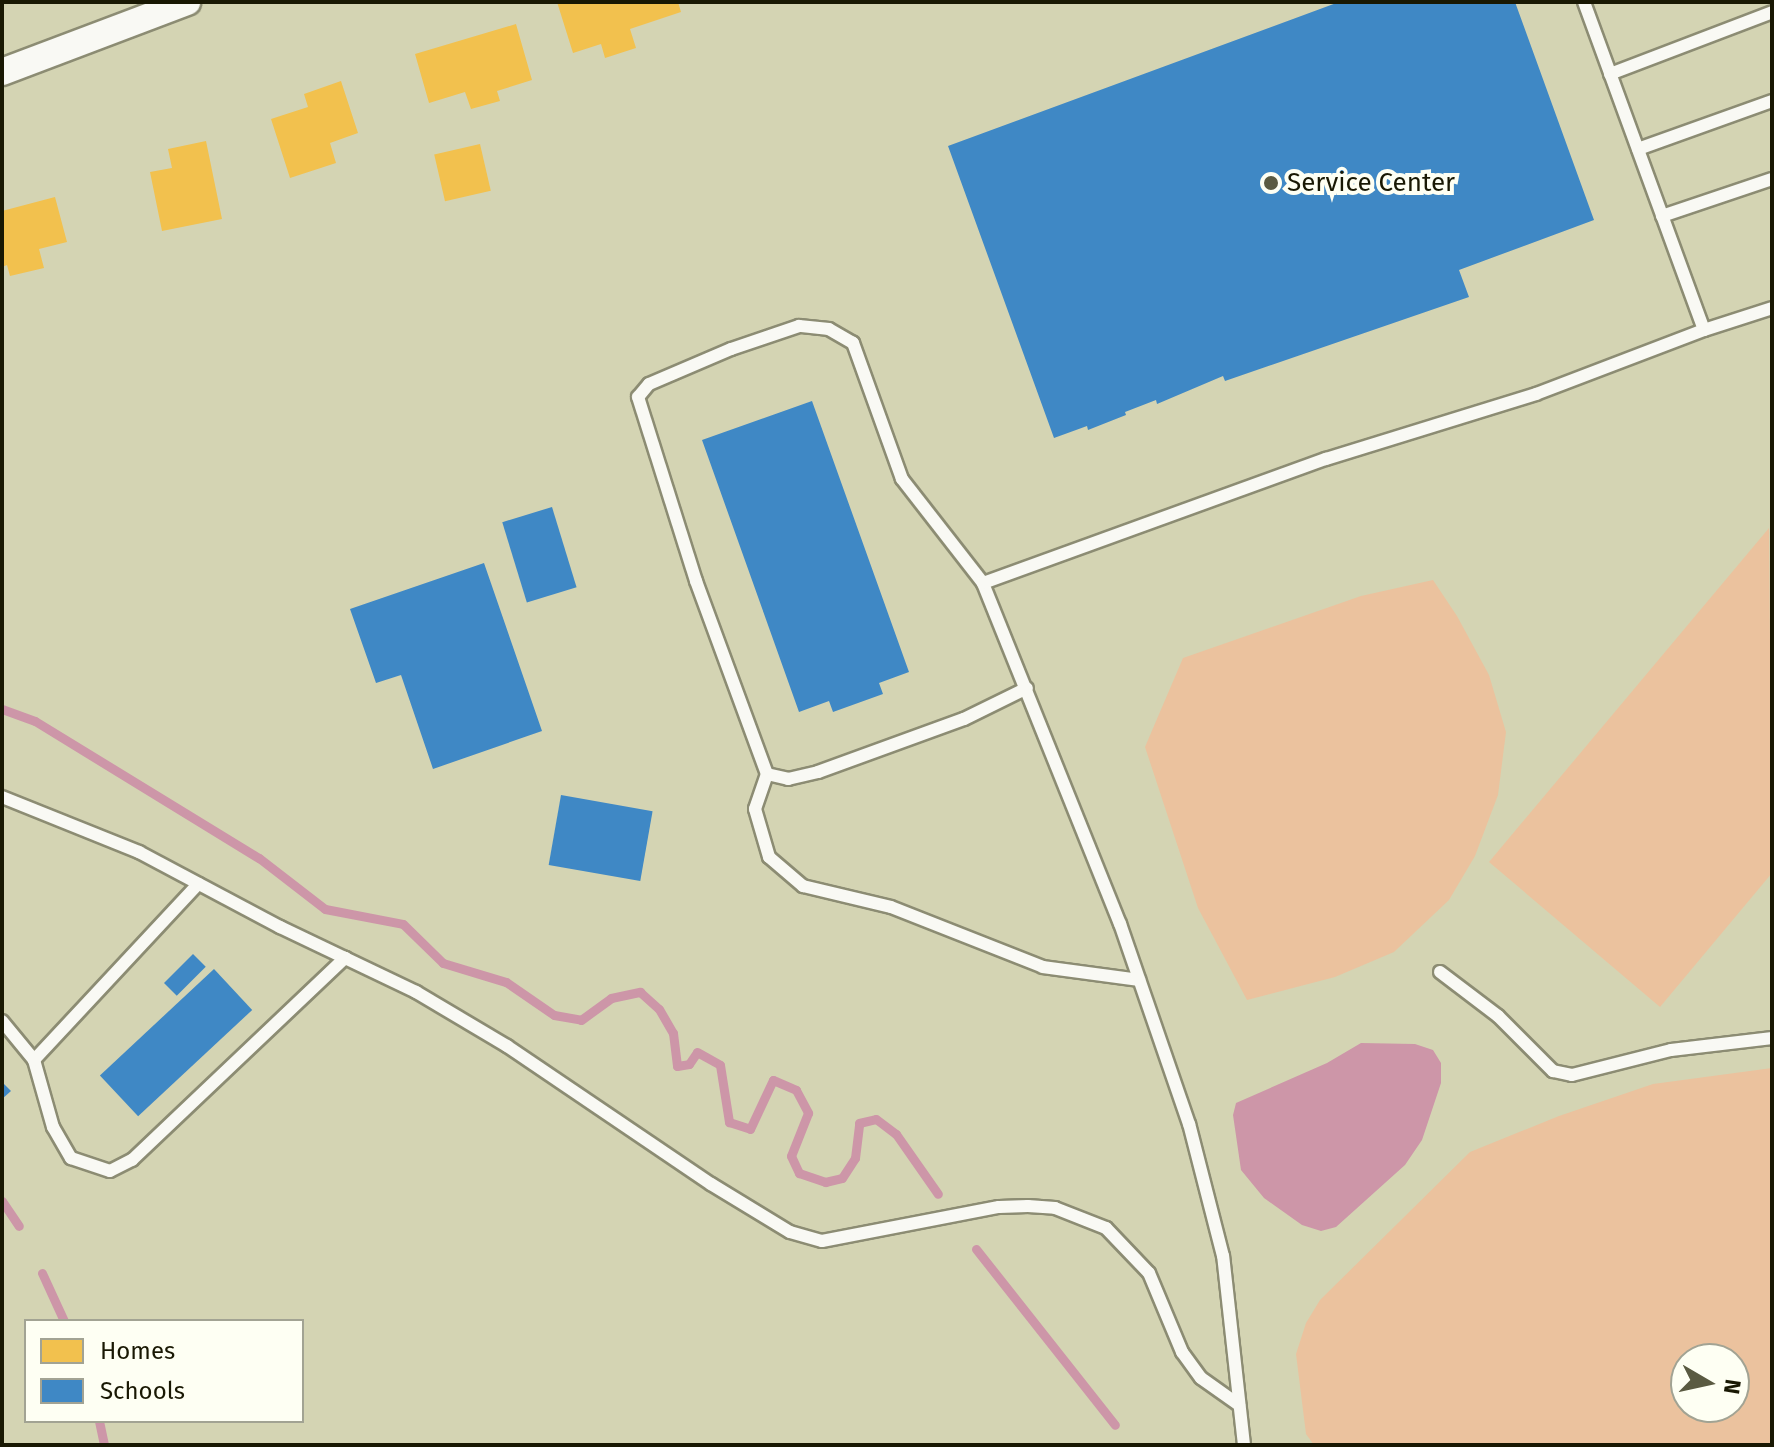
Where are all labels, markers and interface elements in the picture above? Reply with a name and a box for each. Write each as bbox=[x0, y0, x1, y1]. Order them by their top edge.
place label: Service Center bbox=[1287, 167, 1455, 199]
marker: Service Center bbox=[1262, 174, 1280, 192]
legend bbox=[24, 1319, 304, 1423]
text: Homes bbox=[100, 1337, 175, 1365]
north arrow bbox=[1670, 1343, 1750, 1423]
text: Schools bbox=[100, 1377, 185, 1405]
text: N bbox=[1718, 1377, 1747, 1396]

